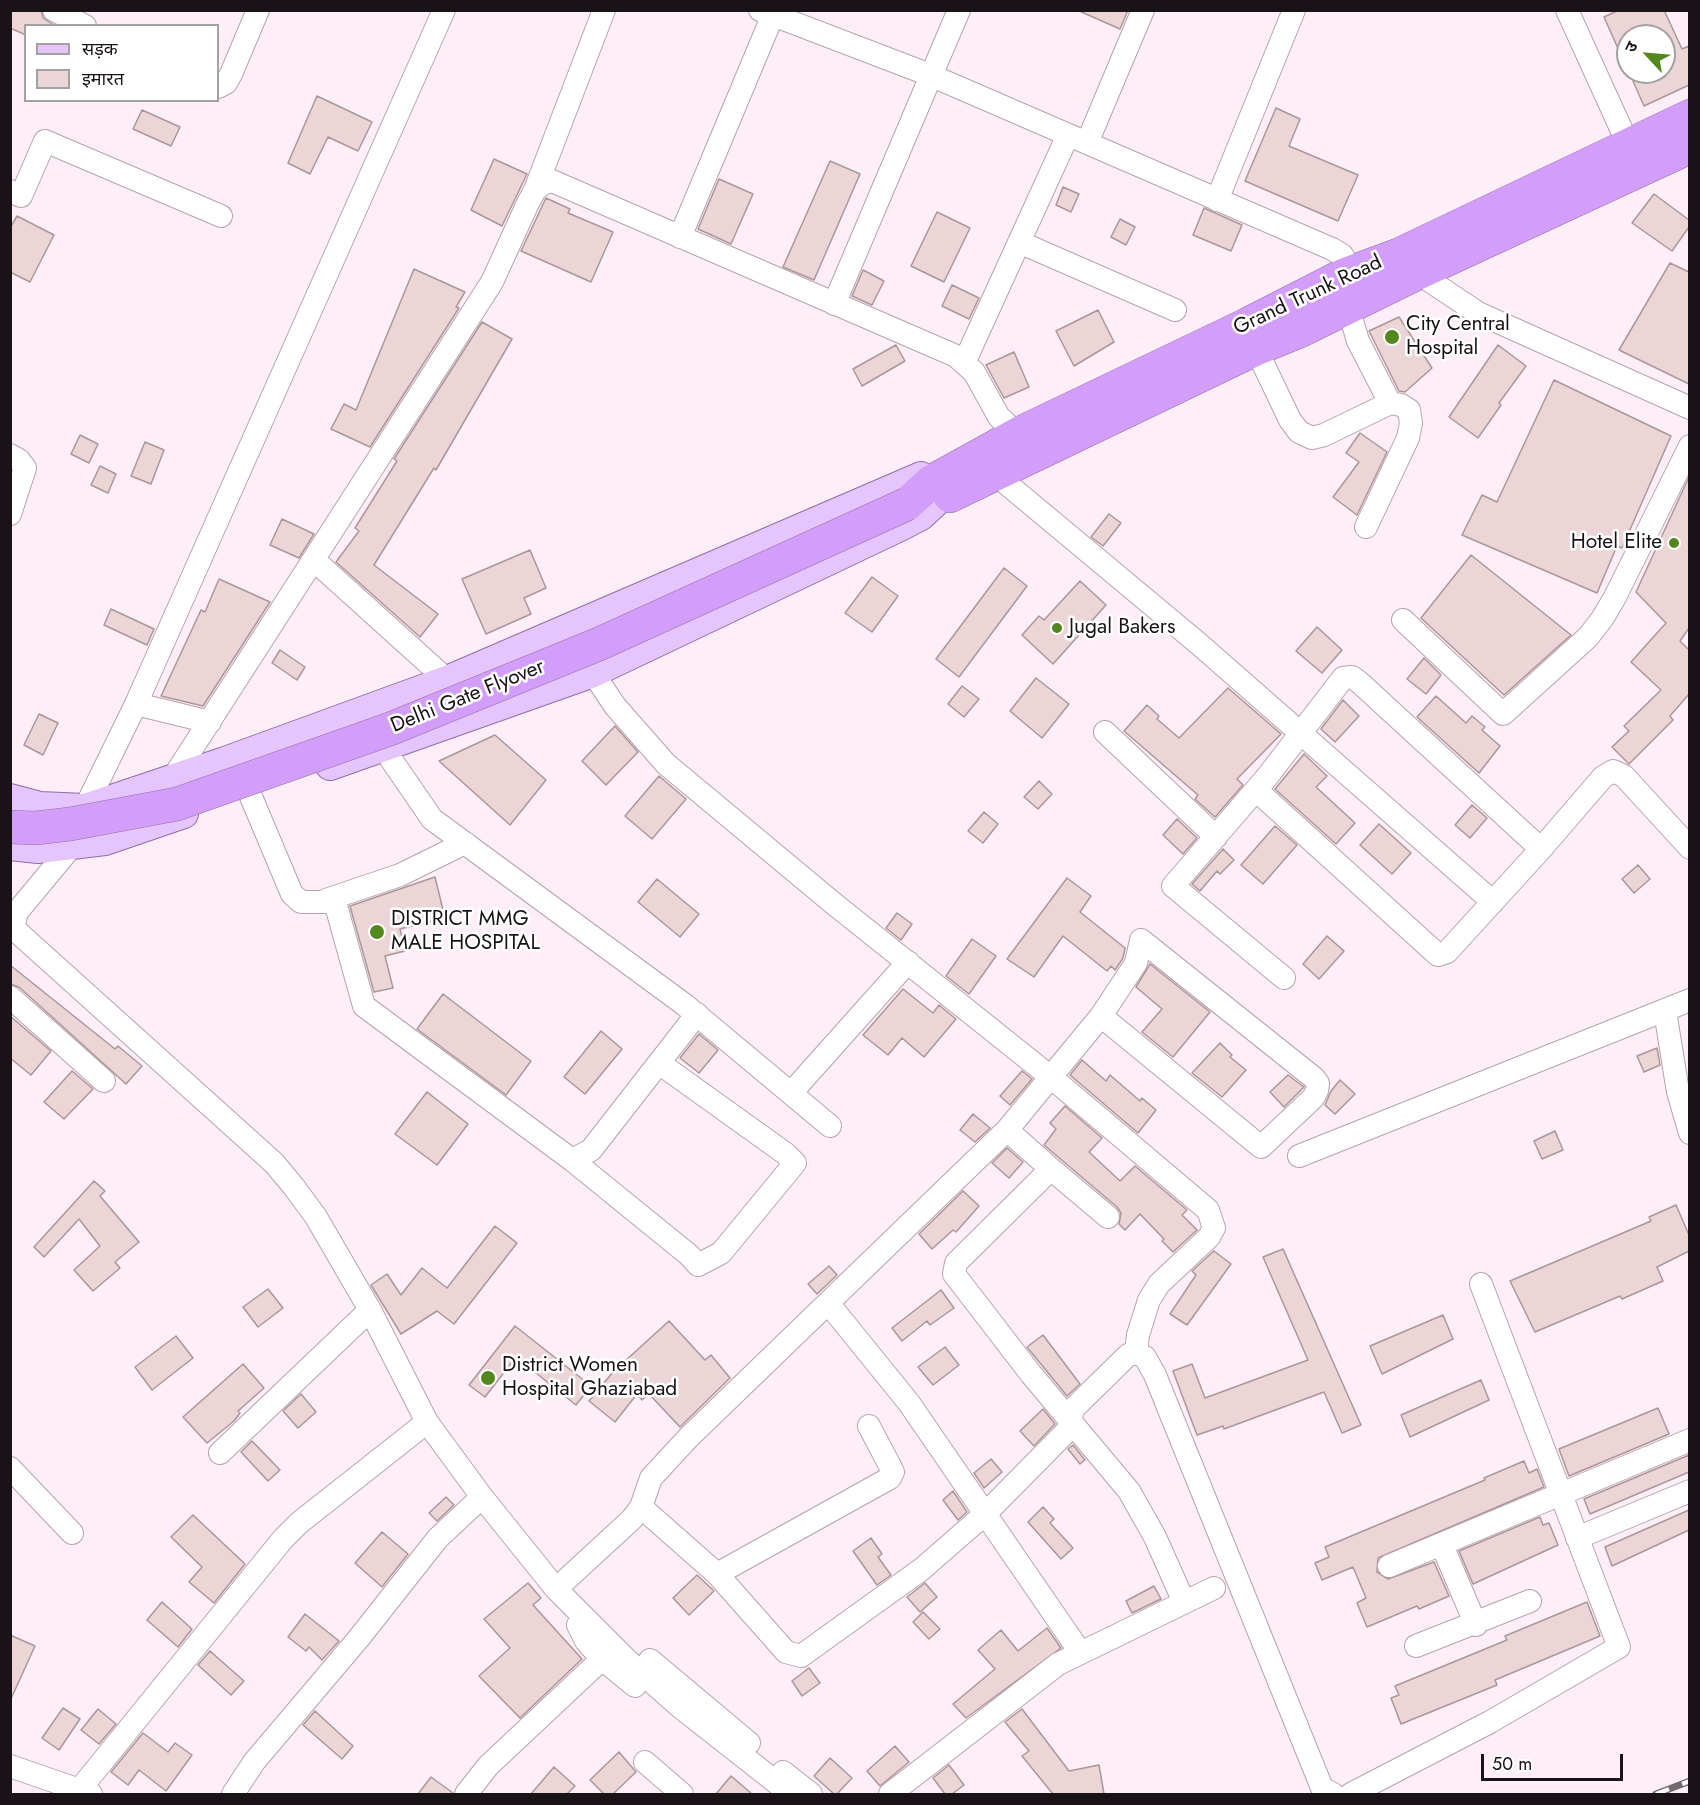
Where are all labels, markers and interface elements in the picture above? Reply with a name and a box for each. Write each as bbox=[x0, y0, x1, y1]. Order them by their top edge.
legend bbox=[24, 24, 219, 102]
north arrow bbox=[1616, 24, 1676, 84]
text: सड़क bbox=[82, 36, 118, 62]
text: उ bbox=[1619, 38, 1644, 56]
text: इमारत bbox=[82, 66, 124, 92]
street label: Grand Trunk Road bbox=[1230, 251, 1386, 341]
place label: City Central Hospital bbox=[1406, 312, 1510, 362]
marker: City Central Hospital bbox=[1383, 328, 1401, 346]
place label: Hotel Elite bbox=[1571, 530, 1662, 556]
marker: Hotel Elite bbox=[1667, 536, 1681, 550]
place label: Jugal Bakers bbox=[1069, 615, 1175, 641]
marker: Jugal Bakers bbox=[1050, 621, 1064, 635]
street label: Delhi Gate Flyover bbox=[387, 655, 549, 739]
place label: DISTRICT MMG MALE HOSPITAL bbox=[391, 907, 540, 957]
marker: DISTRICT MMG MALE HOSPITAL bbox=[368, 923, 386, 941]
place label: District Women Hospital Ghaziabad bbox=[502, 1353, 677, 1403]
marker: District Women Hospital Ghaziabad bbox=[479, 1369, 497, 1387]
scale bar bbox=[1484, 1742, 1626, 1780]
text: 50 m bbox=[1492, 1751, 1532, 1777]

